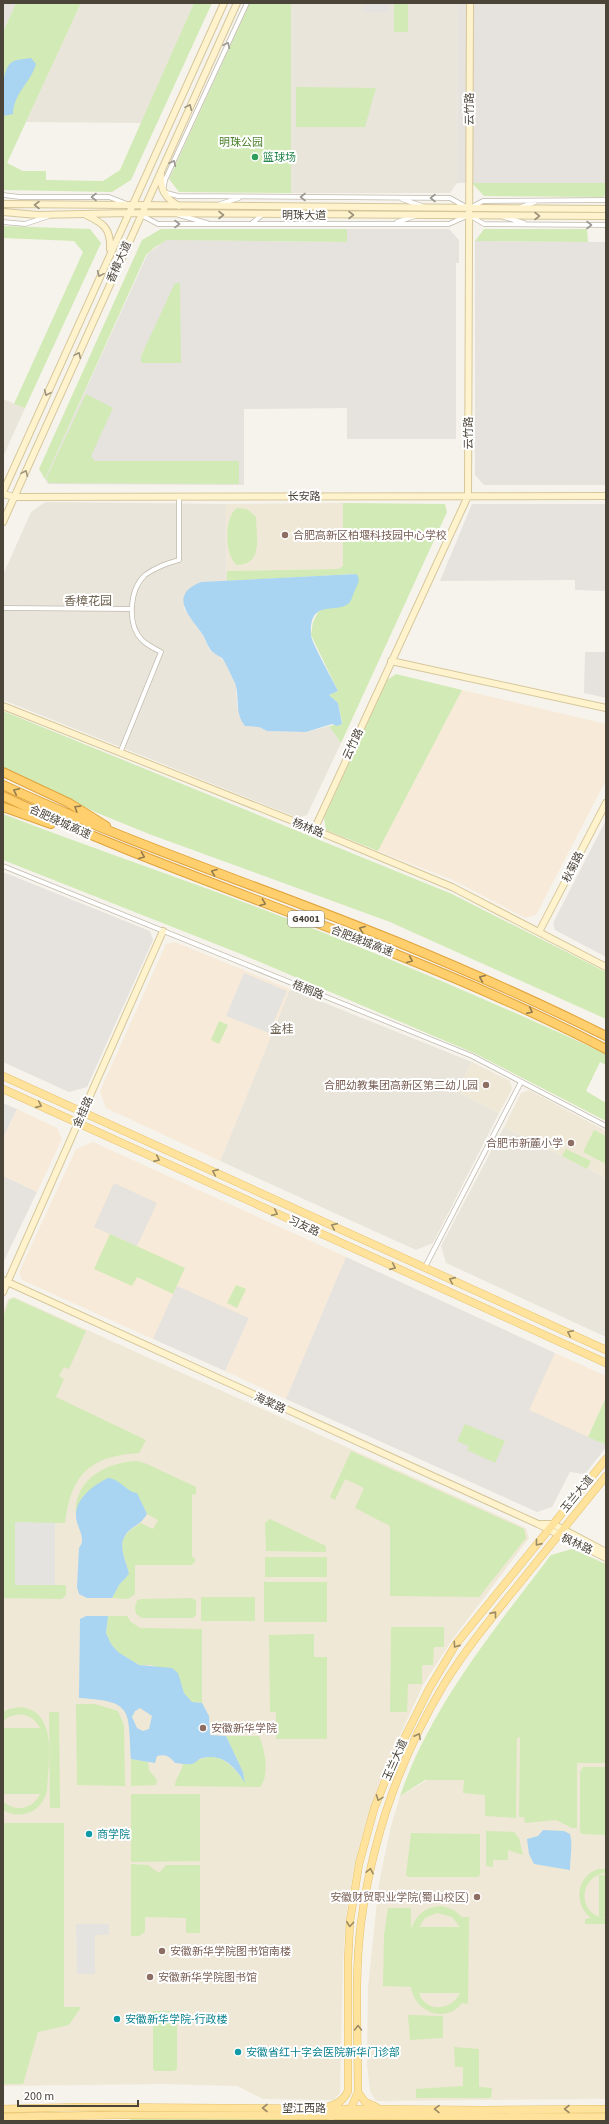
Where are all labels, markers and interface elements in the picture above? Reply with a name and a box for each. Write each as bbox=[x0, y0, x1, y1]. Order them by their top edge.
one-way arrow bbox=[222, 41, 230, 49]
street label: 云竹路 bbox=[462, 93, 477, 126]
one-way arrow bbox=[185, 104, 193, 111]
park label: 明珠公园 bbox=[219, 135, 263, 150]
place label: 篮球场 bbox=[263, 150, 296, 165]
marker: 篮球场 bbox=[250, 152, 260, 162]
one-way arrow bbox=[168, 159, 176, 167]
one-way arrow bbox=[91, 193, 97, 201]
one-way arrow bbox=[300, 193, 306, 201]
one-way arrow bbox=[430, 194, 436, 202]
one-way arrow bbox=[34, 201, 40, 209]
street label: 明珠大道 bbox=[282, 208, 326, 223]
one-way arrow bbox=[218, 211, 224, 219]
one-way arrow bbox=[348, 211, 354, 219]
one-way arrow bbox=[534, 212, 540, 220]
one-way arrow bbox=[174, 220, 180, 228]
one-way arrow bbox=[586, 221, 592, 229]
street label: 香樟大道 bbox=[103, 239, 135, 285]
one-way arrow bbox=[97, 271, 105, 278]
one-way arrow bbox=[73, 351, 81, 358]
one-way arrow bbox=[44, 389, 52, 396]
street label: 云竹路 bbox=[461, 417, 476, 450]
one-way arrow bbox=[20, 470, 28, 477]
street label: 长安路 bbox=[288, 489, 321, 504]
place label: 合肥高新区柏堰科技园中心学校 bbox=[293, 528, 447, 543]
marker: 合肥高新区柏堰科技园中心学校 bbox=[280, 530, 290, 540]
district label: 香樟花园 bbox=[64, 593, 112, 610]
street label: 云竹路 bbox=[339, 726, 367, 762]
one-way arrow bbox=[13, 788, 21, 796]
street label: 合肥绕城高速 bbox=[27, 802, 93, 842]
one-way arrow bbox=[74, 806, 81, 813]
street label: 杨林路 bbox=[290, 815, 326, 841]
street label: 秋菊路 bbox=[559, 849, 587, 885]
one-way arrow bbox=[138, 851, 145, 859]
one-way arrow bbox=[211, 869, 218, 877]
one-way arrow bbox=[259, 898, 266, 906]
road number: G4001 bbox=[288, 911, 324, 927]
street label: 合肥绕城高速 bbox=[329, 922, 395, 960]
one-way arrow bbox=[358, 925, 365, 933]
one-way arrow bbox=[406, 955, 414, 963]
one-way arrow bbox=[479, 975, 486, 983]
street label: 梧桐路 bbox=[290, 977, 326, 1003]
one-way arrow bbox=[526, 1006, 533, 1014]
district label: 金桂 bbox=[270, 1021, 294, 1038]
place label: 合肥幼教集团高新区第二幼儿园 bbox=[324, 1078, 478, 1093]
marker: 合肥幼教集团高新区第二幼儿园 bbox=[481, 1080, 491, 1090]
street label: 金桂路 bbox=[69, 1094, 97, 1130]
one-way arrow bbox=[34, 1100, 42, 1108]
place label: 合肥市新麓小学 bbox=[486, 1136, 563, 1151]
marker: 合肥市新麓小学 bbox=[566, 1138, 576, 1148]
one-way arrow bbox=[153, 1154, 160, 1162]
one-way arrow bbox=[212, 1169, 219, 1177]
one-way arrow bbox=[271, 1208, 278, 1216]
street label: 习友路 bbox=[286, 1212, 322, 1240]
one-way arrow bbox=[330, 1223, 338, 1231]
one-way arrow bbox=[389, 1262, 397, 1270]
one-way arrow bbox=[449, 1277, 457, 1285]
one-way arrow bbox=[567, 1330, 574, 1338]
street label: 海棠路 bbox=[252, 1389, 288, 1417]
street label: 玉兰大道 bbox=[557, 1472, 597, 1516]
street label: 枫林路 bbox=[559, 1530, 595, 1558]
one-way arrow bbox=[535, 1539, 542, 1546]
one-way arrow bbox=[489, 1612, 496, 1619]
one-way arrow bbox=[453, 1641, 461, 1648]
place label: 安徽新华学院 bbox=[211, 1721, 277, 1736]
marker: 安徽新华学院 bbox=[198, 1723, 208, 1733]
one-way arrow bbox=[413, 1733, 421, 1740]
street label: 玉兰大道 bbox=[379, 1737, 411, 1783]
one-way arrow bbox=[375, 1794, 383, 1801]
place label: 商学院 bbox=[97, 1827, 130, 1842]
marker: 商学院 bbox=[84, 1829, 94, 1839]
one-way arrow bbox=[366, 1868, 374, 1874]
place label: 安徽财贸职业学院(蜀山校区) bbox=[330, 1890, 469, 1905]
marker: 安徽财贸职业学院(蜀山校区) bbox=[472, 1892, 482, 1902]
one-way arrow bbox=[346, 1921, 355, 1927]
place label: 安徽新华学院图书馆南楼 bbox=[170, 1944, 291, 1959]
marker: 安徽新华学院图书馆南楼 bbox=[157, 1946, 167, 1956]
place label: 安徽新华学院图书馆 bbox=[158, 1970, 257, 1985]
marker: 安徽新华学院图书馆 bbox=[145, 1972, 155, 1982]
place label: 安徽新华学院-行政楼 bbox=[125, 2012, 227, 2027]
marker: 安徽新华学院-行政楼 bbox=[112, 2014, 122, 2024]
one-way arrow bbox=[354, 2025, 362, 2031]
place label: 安徽省红十字会医院新华门诊部 bbox=[246, 2045, 400, 2060]
marker: 安徽省红十字会医院新华门诊部 bbox=[233, 2047, 243, 2057]
scale bar bbox=[18, 2082, 138, 2108]
text: 200 m bbox=[24, 2088, 54, 2105]
street label: 望江西路 bbox=[282, 2101, 326, 2116]
one-way arrow bbox=[262, 2104, 268, 2112]
one-way arrow bbox=[434, 2105, 440, 2113]
one-way arrow bbox=[564, 2105, 570, 2113]

